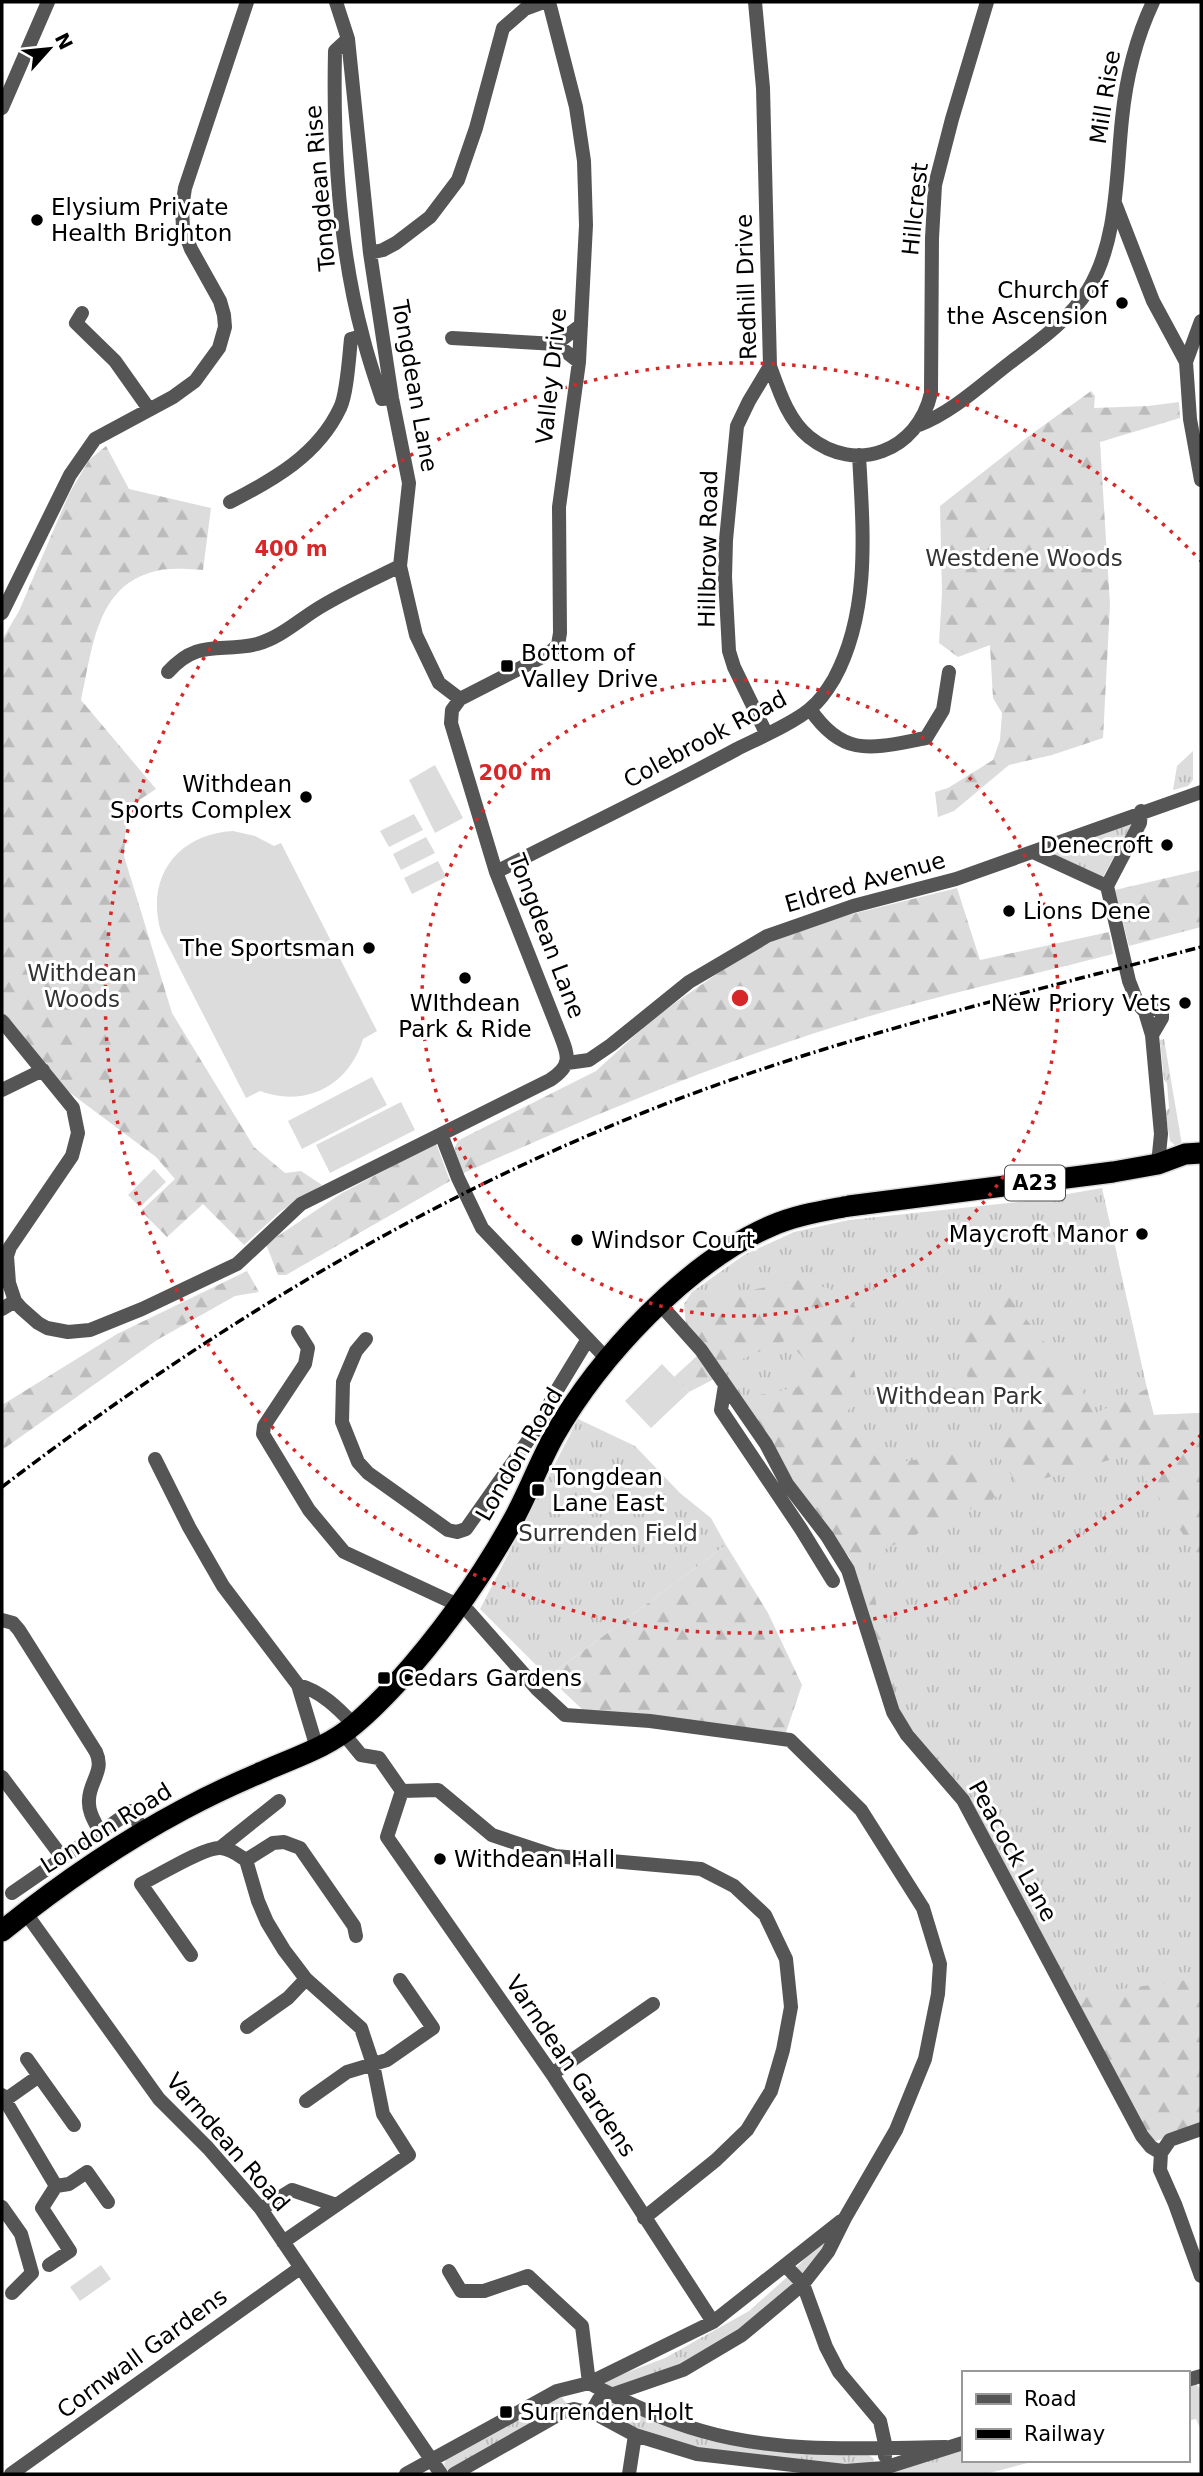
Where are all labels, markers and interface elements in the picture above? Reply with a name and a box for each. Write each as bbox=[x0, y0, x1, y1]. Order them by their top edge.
north arrow bbox=[14, 14, 84, 84]
text: N bbox=[51, 29, 78, 53]
street label: Mill Rise bbox=[1085, 48, 1125, 146]
street label: Tongdean Rise bbox=[300, 104, 340, 273]
street label: Hillcrest bbox=[897, 161, 933, 257]
place label: Elysium Private Health Brighton bbox=[51, 194, 232, 246]
marker: Elysium Private Health Brighton bbox=[29, 212, 45, 228]
street label: Redhill Drive bbox=[730, 214, 762, 360]
place label: Church of the Ascension bbox=[947, 277, 1109, 329]
marker: Church of the Ascension bbox=[1114, 295, 1130, 311]
street label: Tongdean Lane bbox=[387, 297, 443, 474]
street label: Valley Drive bbox=[531, 306, 571, 446]
street label: Hillbrow Road bbox=[694, 470, 722, 628]
text: 400 m bbox=[254, 537, 328, 561]
park label: Westdene Woods bbox=[925, 545, 1123, 571]
place label: Bottom of Valley Drive bbox=[521, 640, 658, 692]
marker: Bottom of Valley Drive bbox=[499, 658, 515, 674]
street label: Colebrook Road bbox=[619, 685, 791, 793]
text: 200 m bbox=[478, 761, 552, 785]
place label: Withdean Sports Complex bbox=[110, 771, 292, 823]
marker: Withdean Sports Complex bbox=[298, 789, 314, 805]
place label: Denecroft bbox=[1040, 832, 1153, 858]
marker: Denecroft bbox=[1159, 837, 1175, 853]
street label: Eldred Avenue bbox=[782, 847, 948, 917]
street label: Tongdean Lane bbox=[503, 849, 590, 1022]
place label: Lions Dene bbox=[1023, 898, 1151, 924]
marker: Lions Dene bbox=[1001, 903, 1017, 919]
place label: The Sportsman bbox=[179, 935, 355, 961]
marker: The Sportsman bbox=[361, 940, 377, 956]
park label: Withdean Woods bbox=[27, 960, 137, 1012]
marker: WIthdean Park & Ride bbox=[457, 970, 473, 986]
centre of rings bbox=[728, 986, 752, 1010]
place label: WIthdean Park & Ride bbox=[398, 990, 532, 1042]
place label: New Priory Vets bbox=[991, 990, 1171, 1016]
marker: New Priory Vets bbox=[1177, 995, 1193, 1011]
road number: A23 bbox=[1005, 1166, 1065, 1200]
place label: Maycroft Manor bbox=[949, 1221, 1129, 1247]
marker: Maycroft Manor bbox=[1134, 1226, 1150, 1242]
place label: Windsor Court bbox=[591, 1227, 755, 1253]
marker: Windsor Court bbox=[569, 1232, 585, 1248]
street label: London Road bbox=[470, 1383, 568, 1525]
park label: Withdean Park bbox=[876, 1383, 1043, 1409]
place label: Tongdean Lane East bbox=[551, 1464, 665, 1516]
marker: Tongdean Lane East bbox=[530, 1482, 546, 1498]
park label: Surrenden Field bbox=[518, 1520, 698, 1546]
place label: Cedars Gardens bbox=[398, 1665, 582, 1691]
marker: Cedars Gardens bbox=[376, 1670, 392, 1686]
street label: Peacock Lane bbox=[964, 1776, 1062, 1926]
street label: London Road bbox=[36, 1777, 176, 1879]
place label: Withdean Hall bbox=[454, 1846, 615, 1872]
marker: Withdean Hall bbox=[432, 1851, 448, 1867]
street label: Varndean Gardens bbox=[501, 1971, 641, 2161]
street label: Varndean Road bbox=[161, 2068, 295, 2216]
street label: Cornwall Gardens bbox=[52, 2283, 232, 2423]
legend bbox=[962, 2371, 1189, 2462]
text: Road bbox=[1024, 2387, 1077, 2411]
place label: Surrenden Holt bbox=[520, 2399, 693, 2425]
marker: Surrenden Holt bbox=[498, 2404, 514, 2420]
text: Railway bbox=[1024, 2422, 1105, 2446]

